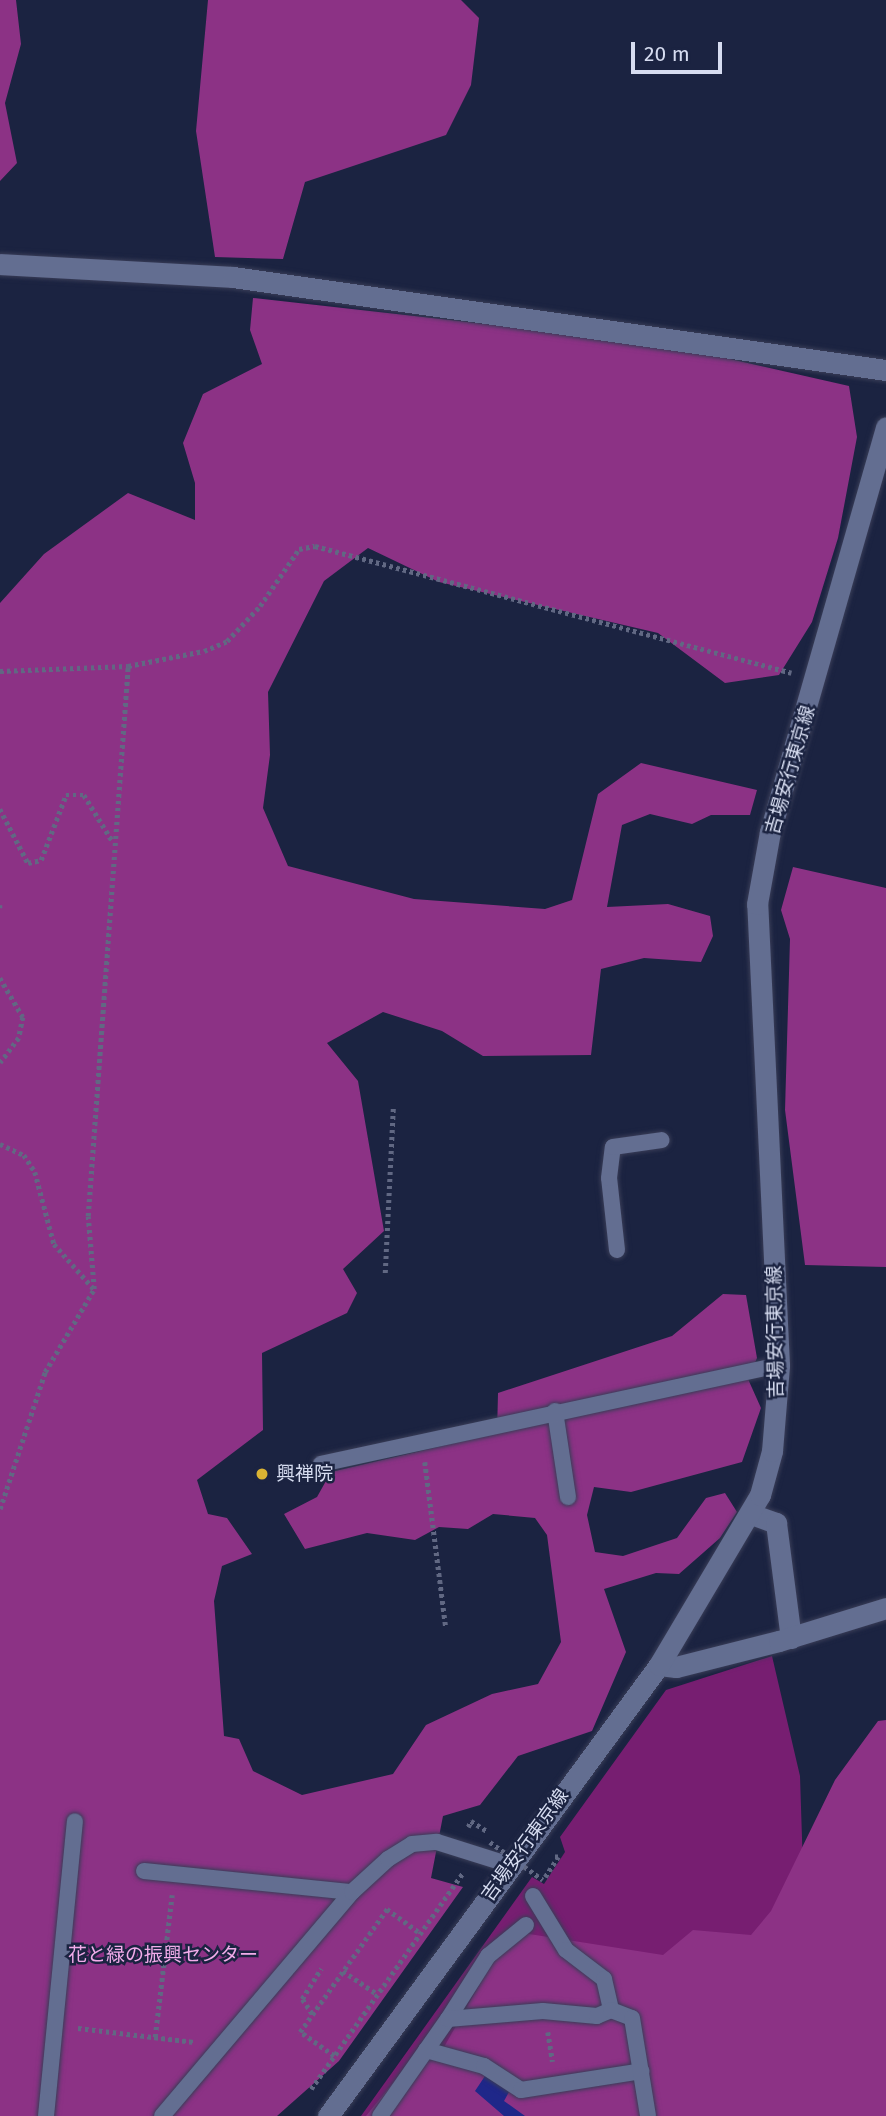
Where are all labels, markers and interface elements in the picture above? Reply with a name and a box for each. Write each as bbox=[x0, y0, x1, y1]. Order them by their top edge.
scale bar bbox=[634, 28, 725, 72]
text: 20 m bbox=[644, 41, 690, 67]
street label: 吉場安行東京線 bbox=[761, 703, 819, 837]
street label: 吉場安行東京線 bbox=[762, 1265, 788, 1399]
place label: 興禅院 bbox=[276, 1463, 333, 1485]
marker: 興禅院 bbox=[254, 1466, 270, 1482]
street label: 吉場安行東京線 bbox=[477, 1784, 573, 1906]
park label: 花と緑の振興センター bbox=[68, 1944, 258, 1966]

